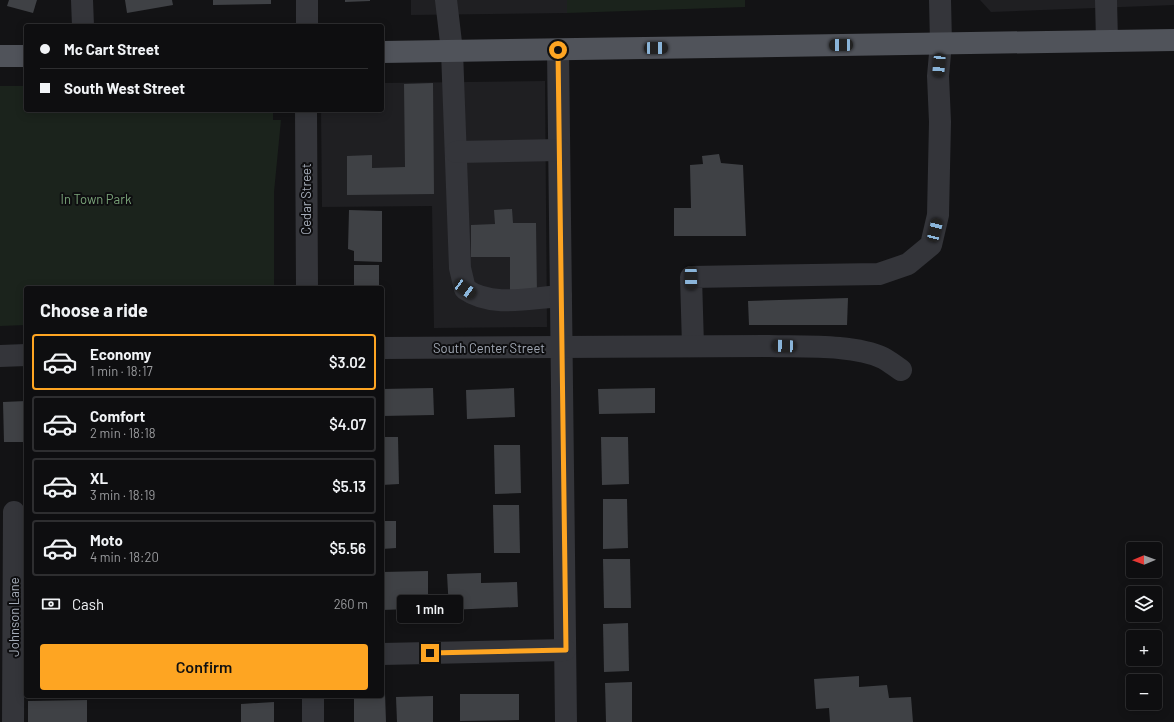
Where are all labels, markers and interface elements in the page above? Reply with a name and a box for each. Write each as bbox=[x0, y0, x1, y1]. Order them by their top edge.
car bbox=[829, 39, 853, 51]
text: Mc Cart Street bbox=[64, 40, 159, 58]
route start bbox=[549, 41, 567, 59]
car bbox=[644, 42, 668, 54]
car bbox=[932, 53, 946, 77]
text: South West Street bbox=[64, 79, 185, 97]
street label: Cedar Street bbox=[298, 163, 314, 235]
park label: In Town Park bbox=[61, 191, 132, 207]
car bbox=[926, 217, 944, 243]
car bbox=[685, 266, 697, 290]
car bbox=[452, 277, 478, 301]
text: Choose a ride bbox=[40, 299, 148, 321]
street label: South Center Street bbox=[433, 340, 545, 356]
car bbox=[772, 340, 796, 352]
icon: car bbox=[42, 344, 78, 380]
text: Economy bbox=[90, 345, 151, 363]
text: $3.02 bbox=[329, 353, 366, 371]
text: 1 min · 18:17 bbox=[90, 363, 153, 379]
icon: car bbox=[42, 406, 78, 442]
text: Comfort bbox=[90, 407, 145, 425]
text: $4.07 bbox=[329, 415, 366, 433]
text: 2 min · 18:18 bbox=[90, 425, 156, 441]
icon: car bbox=[42, 468, 78, 504]
text: XL bbox=[90, 469, 108, 487]
text: $5.13 bbox=[332, 477, 366, 495]
text: 3 min · 18:19 bbox=[90, 487, 155, 503]
icon: car bbox=[42, 530, 78, 566]
text: Moto bbox=[90, 531, 123, 549]
text: $5.56 bbox=[330, 539, 366, 557]
north arrow bbox=[1126, 542, 1162, 578]
map controls bbox=[1126, 542, 1162, 710]
text: 4 min · 18:20 bbox=[90, 549, 159, 565]
street label: Johnson Lane bbox=[6, 577, 22, 657]
button: layers bbox=[1126, 586, 1162, 622]
icon: cash bbox=[40, 593, 62, 615]
text: Cash bbox=[72, 595, 104, 613]
callout: 1 min bbox=[397, 595, 463, 623]
text: 260 m bbox=[334, 596, 368, 612]
text: 1 min bbox=[416, 601, 444, 617]
button: + bbox=[1126, 630, 1162, 666]
button: Confirm bbox=[40, 644, 368, 690]
route end bbox=[421, 644, 439, 662]
button: − bbox=[1126, 674, 1162, 710]

